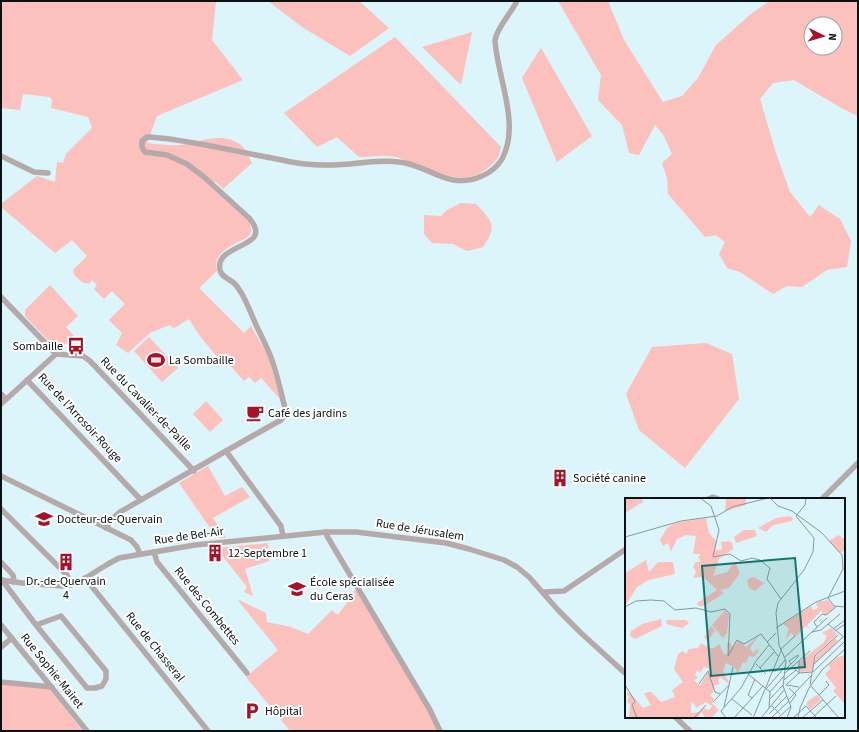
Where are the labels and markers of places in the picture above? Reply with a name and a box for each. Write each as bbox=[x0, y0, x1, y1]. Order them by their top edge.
bus stop icon: Sombaille bbox=[66, 336, 86, 356]
place label: Sombaille bbox=[13, 338, 63, 355]
sports icon: La Sombaille bbox=[146, 350, 166, 370]
place label: La Sombaille bbox=[169, 352, 234, 369]
cafe icon: Café des jardins bbox=[245, 403, 265, 423]
place label: Café des jardins bbox=[268, 405, 347, 422]
building icon: Société canine bbox=[550, 468, 570, 488]
place label: Société canine bbox=[573, 470, 646, 487]
school or university icon: Docteur-de-Quervain bbox=[34, 509, 54, 529]
place label: Docteur-de-Quervain bbox=[57, 511, 163, 528]
building icon: 12-Septembre 1 bbox=[205, 543, 225, 563]
place label: 12-Septembre 1 bbox=[228, 545, 307, 562]
building icon: Dr.-de-Quervain 4 bbox=[56, 552, 76, 572]
place label: Dr.-de-Quervain 4 bbox=[26, 573, 106, 604]
place label: École spécialisée du Ceras bbox=[310, 574, 394, 605]
school or university icon: École spécialisée du Ceras bbox=[287, 579, 307, 599]
parking icon: Hôpital bbox=[242, 701, 262, 721]
place label: Hôpital bbox=[265, 703, 302, 720]

